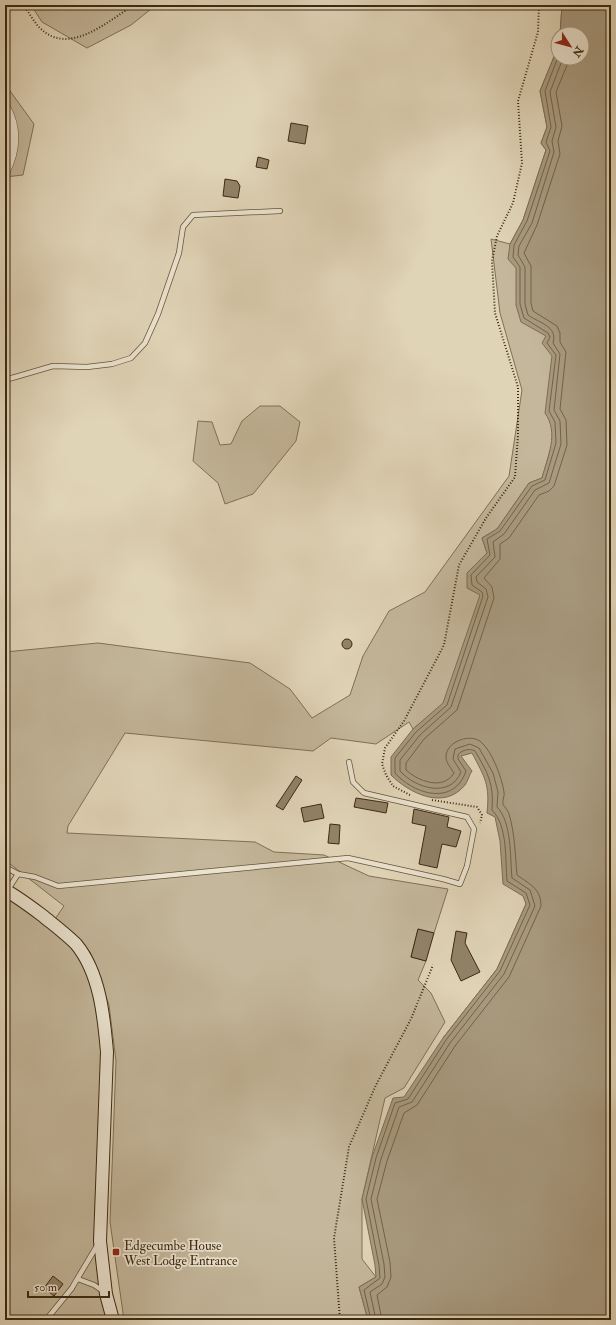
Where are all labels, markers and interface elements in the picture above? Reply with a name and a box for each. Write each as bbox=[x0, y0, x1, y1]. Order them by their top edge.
north arrow bbox=[550, 26, 590, 66]
text: N bbox=[569, 43, 586, 60]
place label: Edgecumbe House West Lodge Entrance bbox=[123, 1238, 238, 1269]
marker: Edgecumbe House West Lodge Entrance bbox=[111, 1247, 121, 1257]
scale bar bbox=[28, 1273, 109, 1299]
text: 50 m bbox=[34, 1280, 58, 1295]

